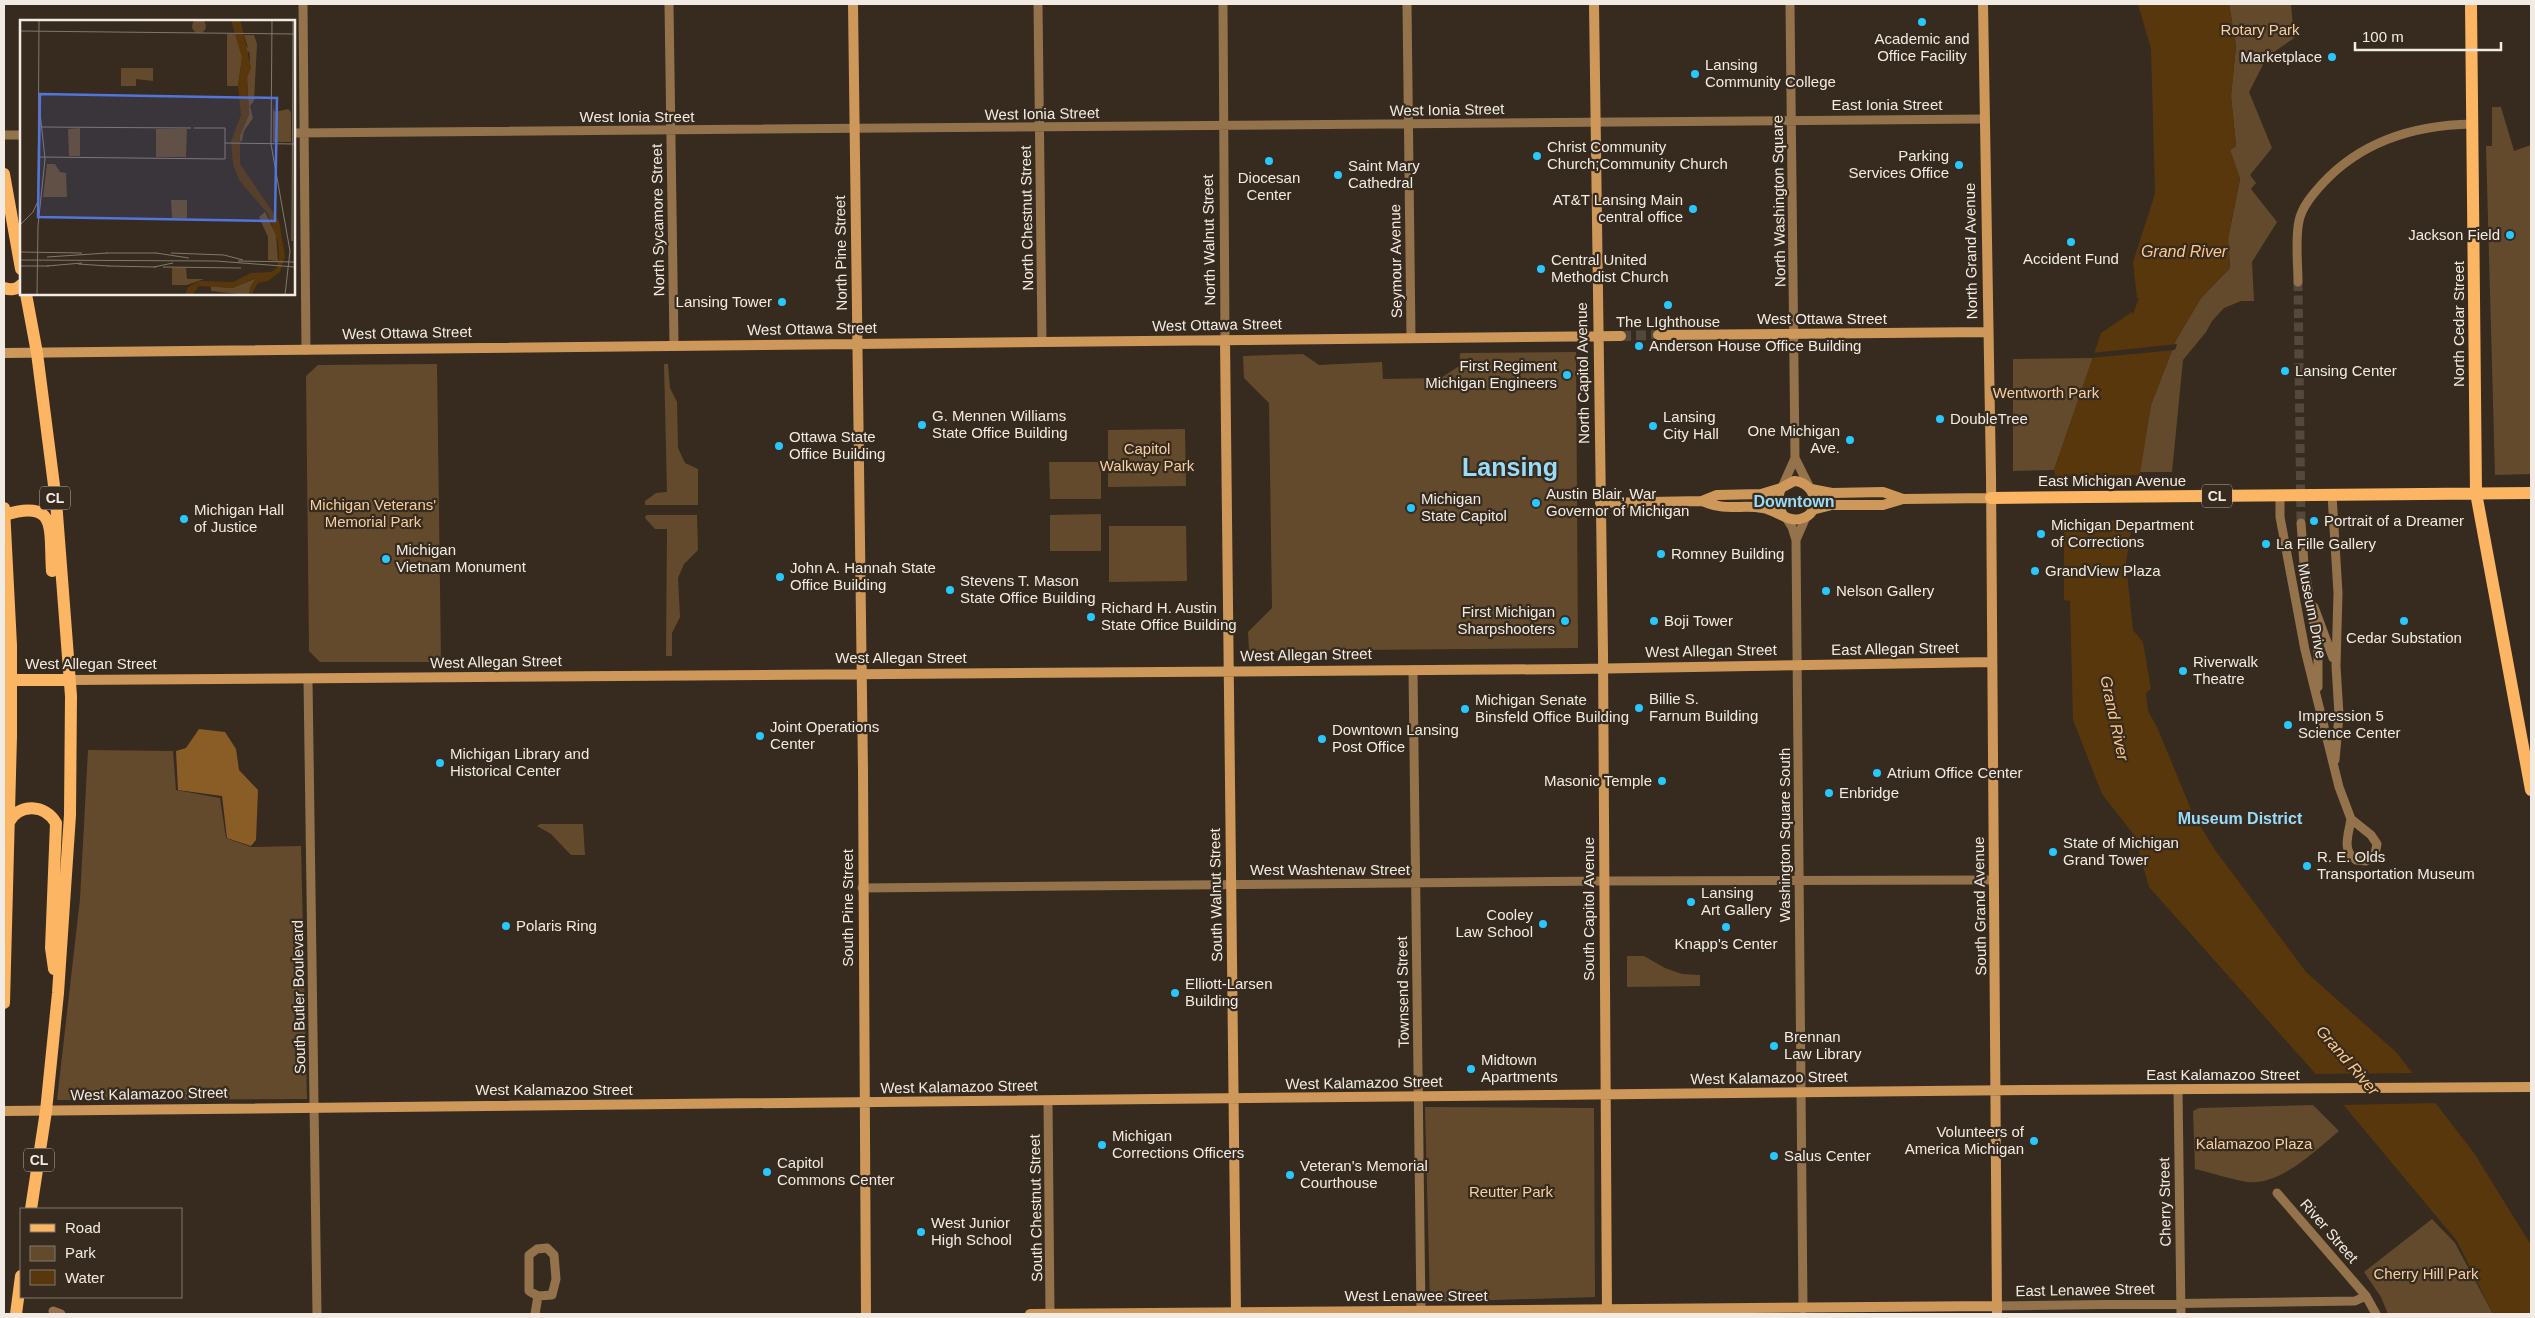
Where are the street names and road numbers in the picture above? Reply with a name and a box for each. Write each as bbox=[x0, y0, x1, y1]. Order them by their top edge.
street label: East Ionia Street bbox=[1832, 96, 1943, 113]
street label: West Ionia Street bbox=[1389, 100, 1505, 119]
street label: West Ionia Street bbox=[984, 104, 1100, 123]
street label: West Ionia Street bbox=[580, 108, 695, 125]
street label: North Washington Square bbox=[1769, 115, 1789, 287]
street label: North Sycamore Street bbox=[648, 143, 667, 296]
street label: North Chestnut Street bbox=[1017, 145, 1036, 291]
street label: North Walnut Street bbox=[1199, 173, 1218, 306]
street label: North Grand Avenue bbox=[1961, 183, 1980, 319]
street label: North Pine Street bbox=[831, 195, 850, 311]
street label: Seymour Avenue bbox=[1386, 204, 1405, 318]
street label: North Cedar Street bbox=[2450, 260, 2467, 387]
street label: North Capitol Avenue bbox=[1573, 302, 1592, 444]
street label: West Ottawa Street bbox=[1757, 310, 1888, 327]
street label: West Ottawa Street bbox=[1152, 315, 1283, 334]
street label: West Ottawa Street bbox=[747, 319, 878, 338]
street label: West Ottawa Street bbox=[342, 323, 473, 342]
street label: East Michigan Avenue bbox=[2038, 472, 2186, 489]
road number: CL bbox=[2202, 484, 2232, 508]
road number: CL bbox=[40, 486, 70, 509]
street label: Museum Drive bbox=[2295, 562, 2330, 660]
street label: East Allegan Street bbox=[1831, 639, 1960, 658]
street label: West Allegan Street bbox=[1645, 641, 1778, 660]
street label: West Allegan Street bbox=[1240, 645, 1373, 664]
street label: West Allegan Street bbox=[835, 649, 968, 666]
street label: West Allegan Street bbox=[430, 652, 563, 671]
street label: West Allegan Street bbox=[25, 655, 158, 672]
street label: Washington Square South bbox=[1776, 748, 1793, 922]
street label: South Walnut Street bbox=[1206, 827, 1225, 962]
street label: South Grand Avenue bbox=[1970, 836, 1989, 976]
street label: South Capitol Avenue bbox=[1580, 837, 1597, 981]
street label: South Pine Street bbox=[839, 848, 856, 967]
street label: West Washtenaw Street bbox=[1250, 861, 1411, 878]
street label: South Butler Boulevard bbox=[289, 920, 308, 1074]
street label: Townsend Street bbox=[1393, 935, 1412, 1048]
street label: East Kalamazoo Street bbox=[2146, 1066, 2301, 1083]
street label: West Kalamazoo Street bbox=[1690, 1068, 1849, 1087]
street label: West Kalamazoo Street bbox=[1285, 1073, 1444, 1092]
street label: West Kalamazoo Street bbox=[880, 1077, 1039, 1096]
street label: West Kalamazoo Street bbox=[475, 1081, 633, 1098]
street label: West Kalamazoo Street bbox=[70, 1084, 229, 1103]
street label: South Chestnut Street bbox=[1026, 1133, 1045, 1282]
road number: CL bbox=[24, 1148, 54, 1172]
street label: Cherry Street bbox=[2155, 1156, 2174, 1247]
street label: River Street bbox=[2297, 1195, 2362, 1267]
street label: East Lenawee Street bbox=[2015, 1280, 2156, 1299]
street label: West Lenawee Street bbox=[1344, 1287, 1488, 1304]

